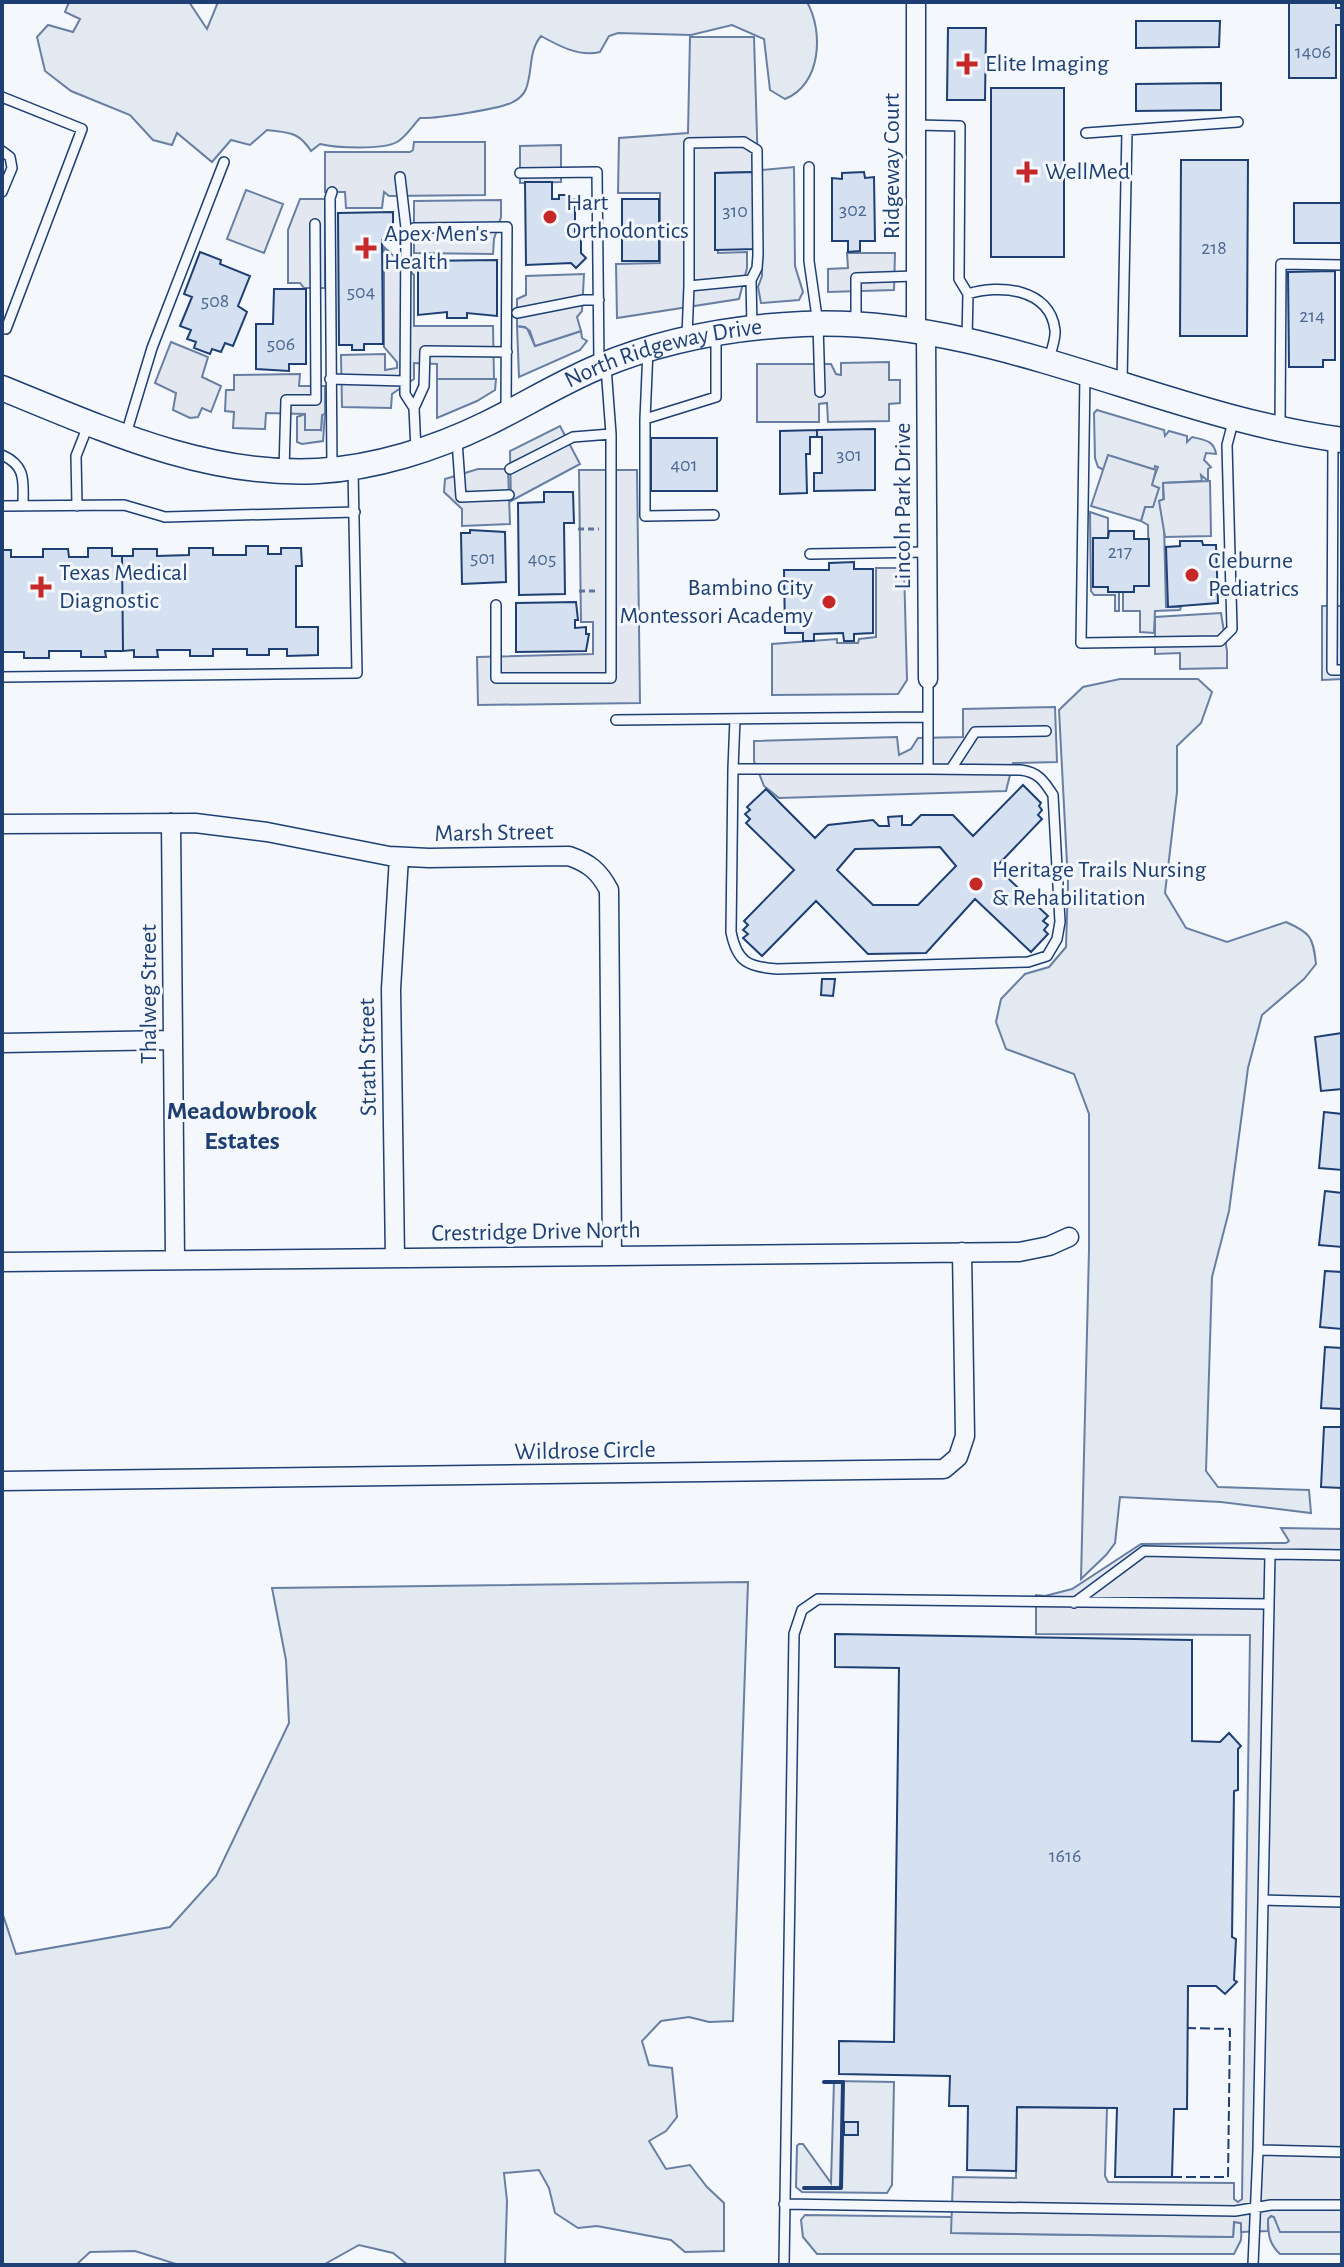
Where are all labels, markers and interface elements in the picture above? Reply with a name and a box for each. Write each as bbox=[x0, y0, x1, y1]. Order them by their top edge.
house number: 1406 bbox=[1295, 42, 1331, 62]
place label: Elite Imaging bbox=[985, 52, 1109, 76]
marker: Elite Imaging bbox=[956, 53, 978, 75]
street label: Ridgeway Court bbox=[880, 93, 904, 239]
place label: WellMed bbox=[1045, 160, 1130, 184]
marker: WellMed bbox=[1016, 161, 1038, 183]
place label: Hart Orthodontics bbox=[566, 191, 689, 243]
house number: 302 bbox=[839, 200, 867, 220]
house number: 310 bbox=[722, 201, 748, 221]
marker: Hart Orthodontics bbox=[541, 208, 559, 226]
place label: Apex Men's Health bbox=[384, 222, 488, 274]
marker: Apex Men's Health bbox=[355, 237, 377, 259]
house number: 218 bbox=[1201, 238, 1227, 258]
house number: 504 bbox=[347, 282, 375, 302]
house number: 508 bbox=[201, 291, 229, 311]
house number: 214 bbox=[1299, 306, 1325, 326]
street label: North Ridgeway Drive bbox=[561, 315, 763, 393]
house number: 506 bbox=[267, 334, 295, 354]
street label: Lincoln Park Drive bbox=[891, 423, 915, 589]
house number: 301 bbox=[836, 445, 862, 465]
house number: 401 bbox=[670, 455, 698, 475]
house number: 217 bbox=[1108, 542, 1132, 562]
house number: 501 bbox=[470, 548, 496, 568]
house number: 405 bbox=[528, 549, 556, 569]
place label: Cleburne Pediatrics bbox=[1208, 549, 1299, 601]
place label: Texas Medical Diagnostic bbox=[59, 561, 188, 613]
marker: Cleburne Pediatrics bbox=[1183, 566, 1201, 584]
marker: Texas Medical Diagnostic bbox=[30, 576, 52, 598]
place label: Bambino City Montessori Academy bbox=[619, 576, 813, 628]
marker: Bambino City Montessori Academy bbox=[820, 593, 838, 611]
street label: Marsh Street bbox=[434, 820, 554, 846]
place label: Heritage Trails Nursing & Rehabilitation bbox=[992, 858, 1206, 910]
marker: Heritage Trails Nursing & Rehabilitation bbox=[967, 875, 985, 893]
street label: Thalweg Street bbox=[137, 924, 161, 1064]
street label: Strath Street bbox=[355, 997, 381, 1116]
district label: Meadowbrook Estates bbox=[167, 1098, 317, 1154]
street label: Crestridge Drive North bbox=[431, 1218, 641, 1246]
street label: Wildrose Circle bbox=[514, 1438, 656, 1464]
house number: 1616 bbox=[1049, 1846, 1081, 1866]

